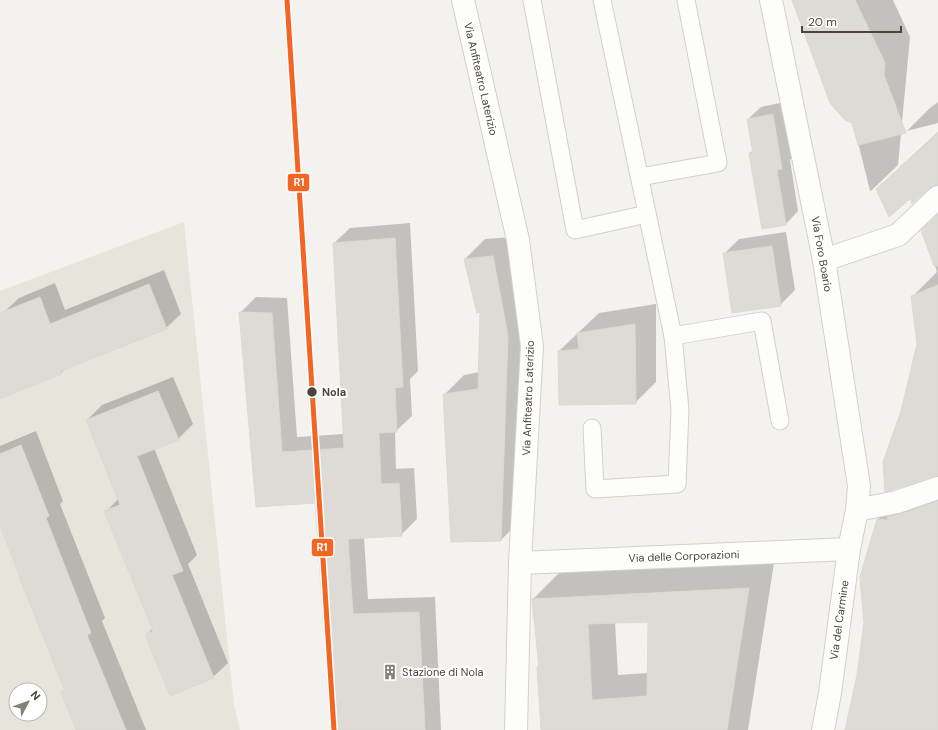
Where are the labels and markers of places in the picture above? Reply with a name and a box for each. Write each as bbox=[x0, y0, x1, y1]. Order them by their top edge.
marker: Nola bbox=[305, 385, 319, 399]
place label: Nola bbox=[322, 385, 346, 399]
building icon: Stazione di Nola bbox=[381, 663, 399, 681]
place label: Stazione di Nola bbox=[402, 665, 483, 679]

